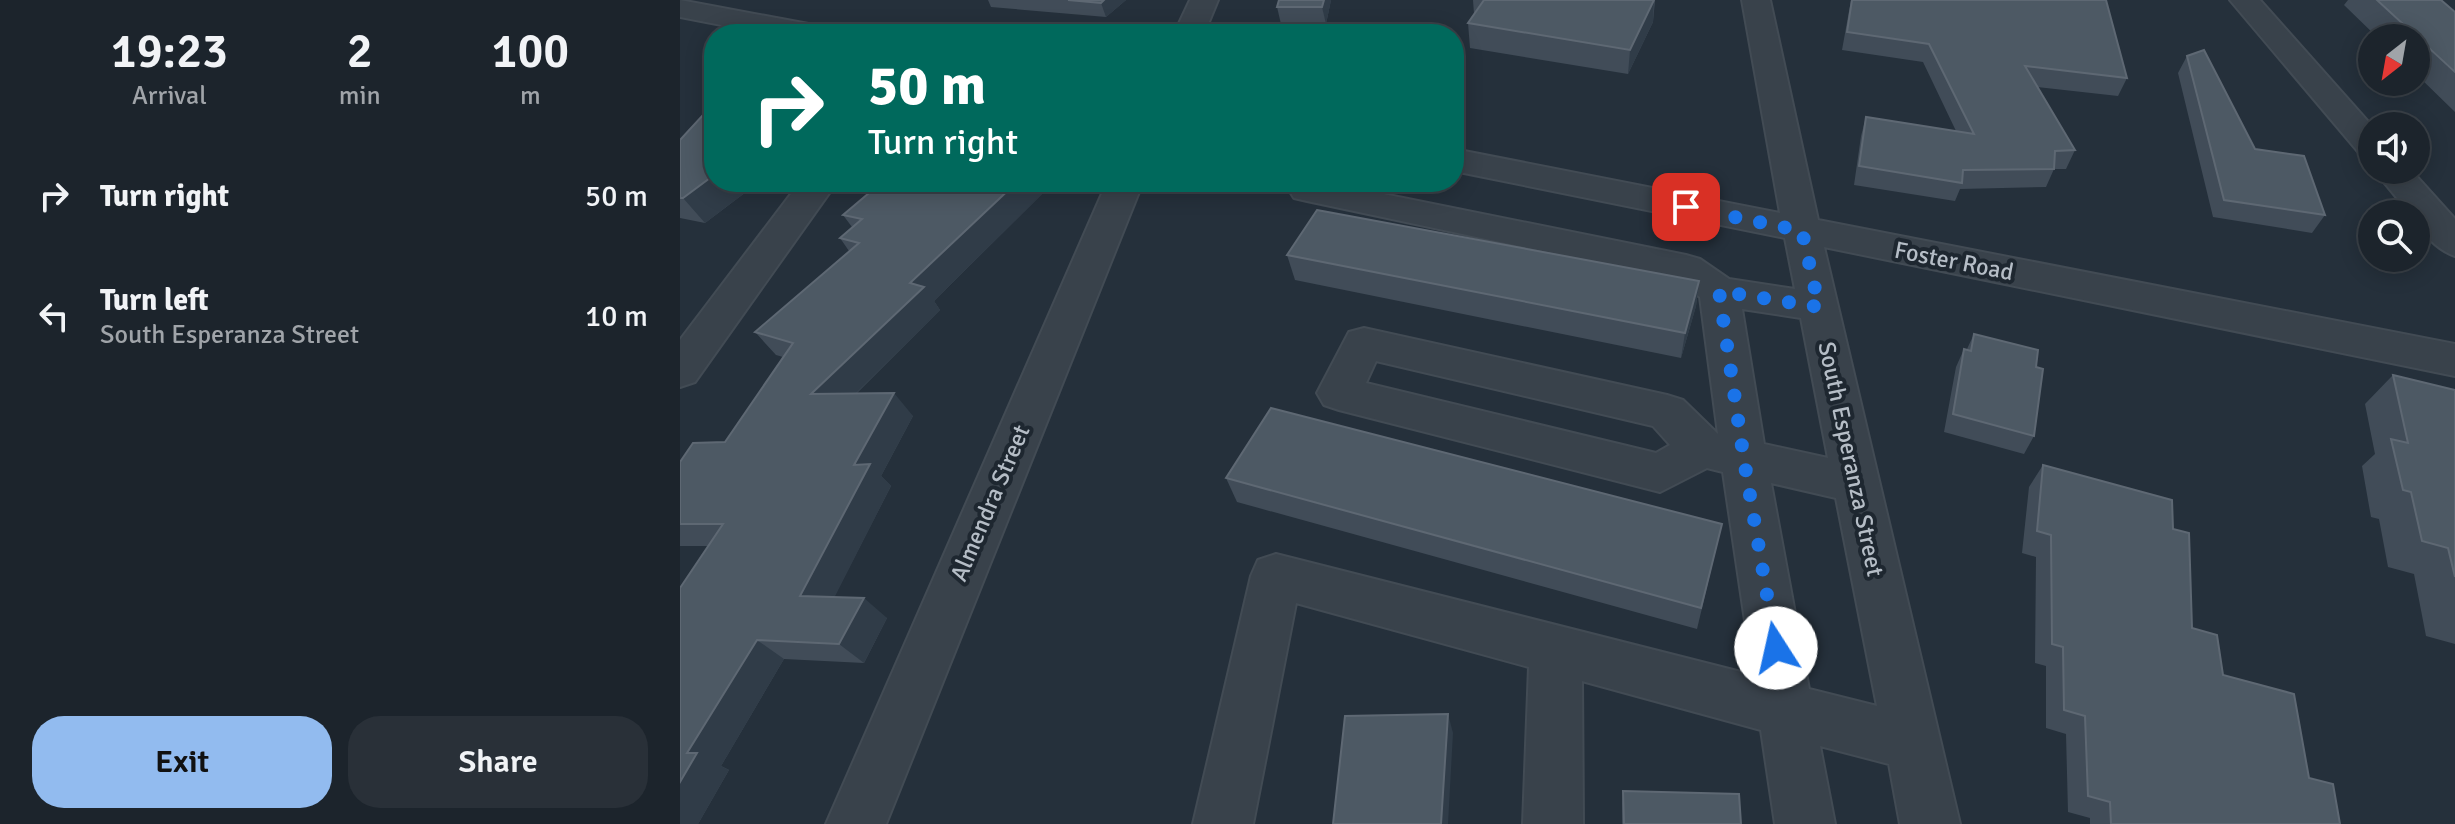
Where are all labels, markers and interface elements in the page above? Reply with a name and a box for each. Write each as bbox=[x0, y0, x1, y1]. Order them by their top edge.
text: 19:23 bbox=[111, 22, 228, 81]
text: 2 bbox=[347, 22, 373, 81]
text: 100 bbox=[491, 22, 569, 81]
north arrow bbox=[2358, 24, 2430, 96]
map controls bbox=[2358, 24, 2430, 272]
text: 50 m bbox=[868, 51, 986, 120]
icon: right bbox=[736, 56, 840, 160]
text: Arrival bbox=[132, 80, 207, 112]
text: min bbox=[339, 80, 381, 112]
text: m bbox=[520, 80, 541, 112]
button: sound bbox=[2358, 112, 2430, 184]
text: Turn right bbox=[868, 120, 1018, 165]
pin bbox=[1652, 173, 1720, 241]
icon: right bbox=[32, 174, 76, 218]
text: Turn right bbox=[100, 178, 229, 215]
text: 50 m bbox=[585, 178, 648, 215]
icon: arrive bbox=[1664, 185, 1708, 229]
button: search bbox=[2358, 200, 2430, 272]
street label: Foster Road bbox=[1892, 235, 2016, 287]
text: Turn left bbox=[100, 282, 209, 319]
icon: left bbox=[32, 294, 76, 338]
text: 10 m bbox=[585, 298, 648, 335]
text: South Esperanza Street bbox=[100, 319, 359, 351]
street label: South Esperanza Street bbox=[1811, 339, 1891, 579]
street label: Almendra Street bbox=[944, 420, 1036, 586]
position arrow bbox=[1734, 606, 1818, 690]
button: Exit bbox=[32, 716, 332, 808]
button: Share bbox=[348, 716, 648, 808]

